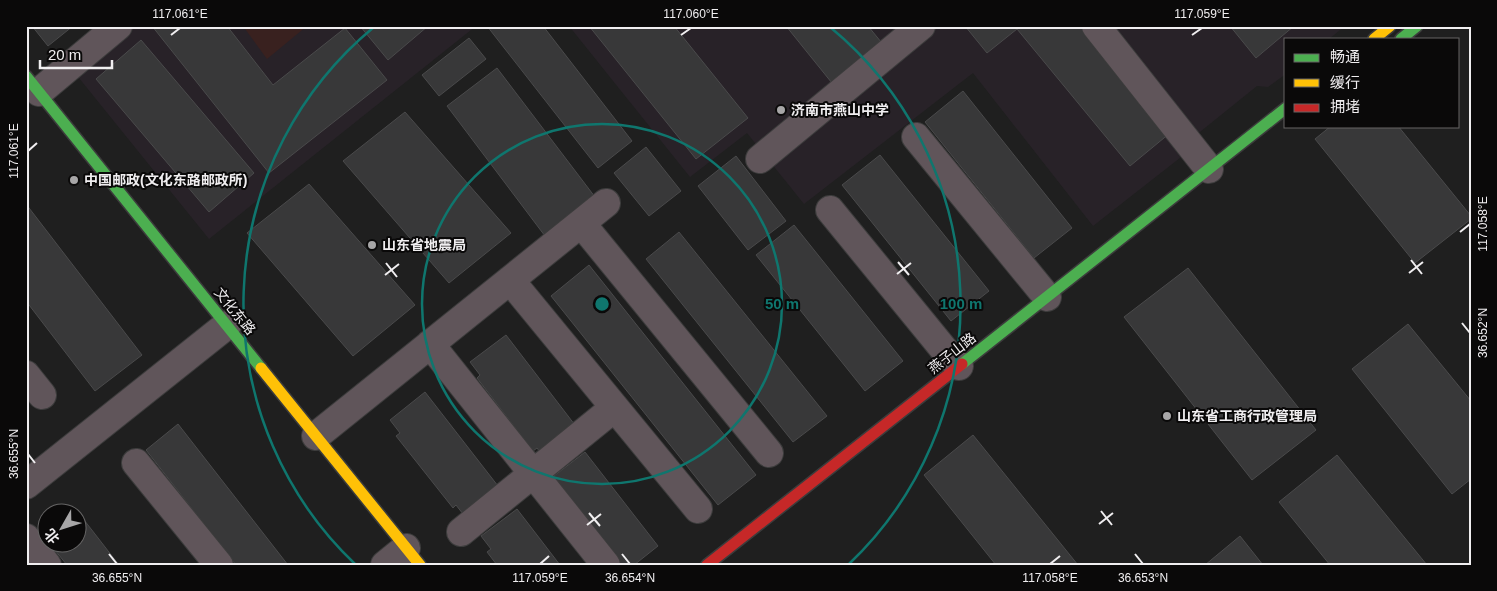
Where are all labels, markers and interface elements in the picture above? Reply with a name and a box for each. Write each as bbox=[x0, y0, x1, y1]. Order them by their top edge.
text: 117.061°E bbox=[152, 7, 208, 21]
text: 117.060°E bbox=[663, 7, 719, 21]
text: 117.059°E bbox=[1174, 7, 1230, 21]
scale bar bbox=[40, 38, 112, 70]
legend bbox=[1284, 38, 1460, 128]
text: 20 m bbox=[48, 46, 81, 63]
text: 畅通 bbox=[1330, 48, 1360, 65]
text: 缓行 bbox=[1330, 74, 1360, 91]
text: 拥堵 bbox=[1330, 98, 1360, 115]
place label: 济南市燕山中学 bbox=[791, 102, 889, 118]
marker: 济南市燕山中学 bbox=[775, 104, 787, 116]
text: 117.061°E bbox=[7, 123, 21, 179]
place label: 中国邮政(文化东路邮政所) bbox=[84, 172, 247, 188]
marker: 中国邮政(文化东路邮政所) bbox=[68, 174, 80, 186]
text: 117.058°E bbox=[1476, 196, 1490, 252]
place label: 山东省地震局 bbox=[382, 237, 466, 253]
marker: 山东省地震局 bbox=[366, 239, 378, 251]
street label: 文化东路 bbox=[211, 284, 259, 338]
centre of rings bbox=[593, 295, 611, 313]
text: 50 m bbox=[765, 295, 799, 312]
text: 100 m bbox=[940, 295, 982, 312]
text: 36.652°N bbox=[1476, 308, 1490, 358]
street label: 燕子山路 bbox=[925, 329, 979, 377]
place label: 山东省工商行政管理局 bbox=[1177, 408, 1317, 424]
marker: 山东省工商行政管理局 bbox=[1161, 410, 1173, 422]
text: 36.655°N bbox=[7, 429, 21, 479]
north arrow bbox=[38, 504, 88, 554]
text: 北 bbox=[41, 526, 63, 547]
text: 36.655°N bbox=[92, 571, 142, 585]
text: 117.059°E bbox=[512, 571, 568, 585]
text: 36.654°N bbox=[605, 571, 655, 585]
text: 117.058°E bbox=[1022, 571, 1078, 585]
text: 36.653°N bbox=[1118, 571, 1168, 585]

